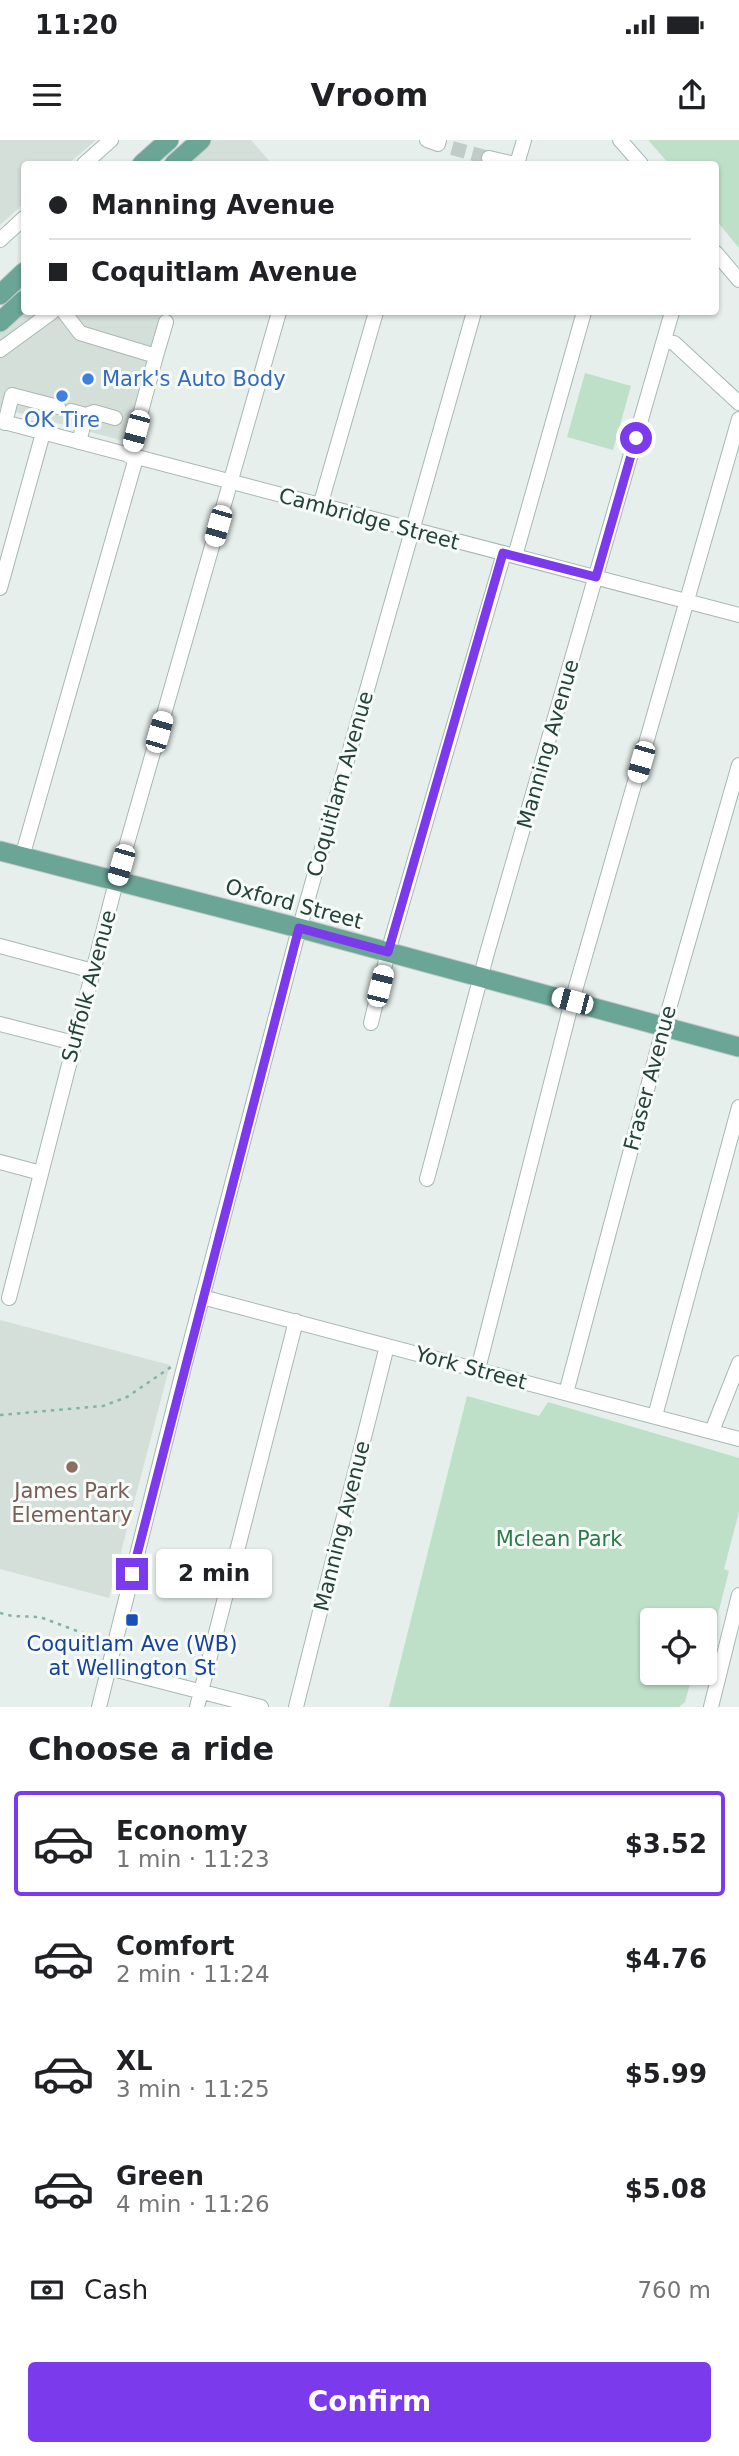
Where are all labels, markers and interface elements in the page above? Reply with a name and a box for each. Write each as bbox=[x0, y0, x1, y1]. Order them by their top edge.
text: 11:20 bbox=[35, 10, 118, 40]
icon: menu bbox=[28, 76, 66, 114]
text: Vroom bbox=[311, 76, 428, 114]
icon: share bbox=[673, 76, 711, 114]
text: Manning Avenue bbox=[91, 190, 335, 220]
text: Coquitlam Avenue bbox=[91, 257, 357, 287]
place label: Mark's Auto Body bbox=[102, 367, 286, 391]
marker: Mark's Auto Body bbox=[80, 371, 96, 387]
marker: OK Tire bbox=[54, 388, 70, 404]
place label: OK Tire bbox=[24, 408, 100, 432]
car bbox=[121, 408, 152, 454]
route start bbox=[620, 422, 652, 454]
street label: Cambridge Street bbox=[276, 483, 462, 555]
car bbox=[203, 503, 234, 549]
street label: Manning Avenue bbox=[512, 657, 584, 831]
street label: Coquitlam Avenue bbox=[302, 688, 378, 880]
car bbox=[144, 709, 175, 755]
car bbox=[626, 739, 657, 785]
car bbox=[106, 842, 137, 888]
street label: Oxford Street bbox=[223, 874, 365, 934]
street label: Suffolk Avenue bbox=[57, 907, 121, 1065]
car bbox=[365, 963, 396, 1009]
car bbox=[549, 985, 596, 1017]
street label: Fraser Avenue bbox=[619, 1003, 681, 1153]
street label: York Street bbox=[412, 1341, 529, 1394]
street label: Manning Avenue bbox=[309, 1438, 375, 1614]
marker: James Park Elementary bbox=[64, 1459, 80, 1475]
place label: James Park Elementary bbox=[12, 1479, 132, 1527]
park label: Mclean Park bbox=[496, 1527, 623, 1551]
callout: 2 min bbox=[156, 1550, 272, 1598]
route end bbox=[116, 1558, 148, 1590]
text: 2 min bbox=[178, 1560, 250, 1586]
map controls bbox=[640, 1608, 717, 1685]
button: locate bbox=[640, 1608, 717, 1685]
marker: Coquitlam Ave (WB) at Wellington St bbox=[124, 1612, 140, 1628]
place label: Coquitlam Ave (WB) at Wellington St bbox=[27, 1632, 237, 1680]
text: Choose a ride bbox=[28, 1730, 274, 1768]
icon: car bbox=[32, 1812, 95, 1875]
text: Economy bbox=[116, 1816, 247, 1846]
text: $3.52 bbox=[625, 1829, 707, 1859]
text: 1 min · 11:23 bbox=[116, 1846, 270, 1872]
icon: car bbox=[32, 1927, 95, 1990]
text: Comfort bbox=[116, 1931, 234, 1961]
text: $4.76 bbox=[625, 1944, 707, 1974]
text: 2 min · 11:24 bbox=[116, 1961, 270, 1987]
icon: car bbox=[32, 2042, 95, 2105]
text: XL bbox=[116, 2046, 153, 2076]
text: $5.99 bbox=[625, 2059, 707, 2089]
text: 3 min · 11:25 bbox=[116, 2076, 270, 2102]
icon: car bbox=[32, 2157, 95, 2220]
text: Green bbox=[116, 2161, 204, 2191]
text: $5.08 bbox=[625, 2174, 707, 2204]
text: 4 min · 11:26 bbox=[116, 2191, 270, 2217]
icon: cash bbox=[28, 2271, 66, 2309]
text: Cash bbox=[84, 2275, 148, 2305]
text: 760 m bbox=[637, 2277, 711, 2303]
button: Confirm bbox=[28, 2362, 711, 2442]

